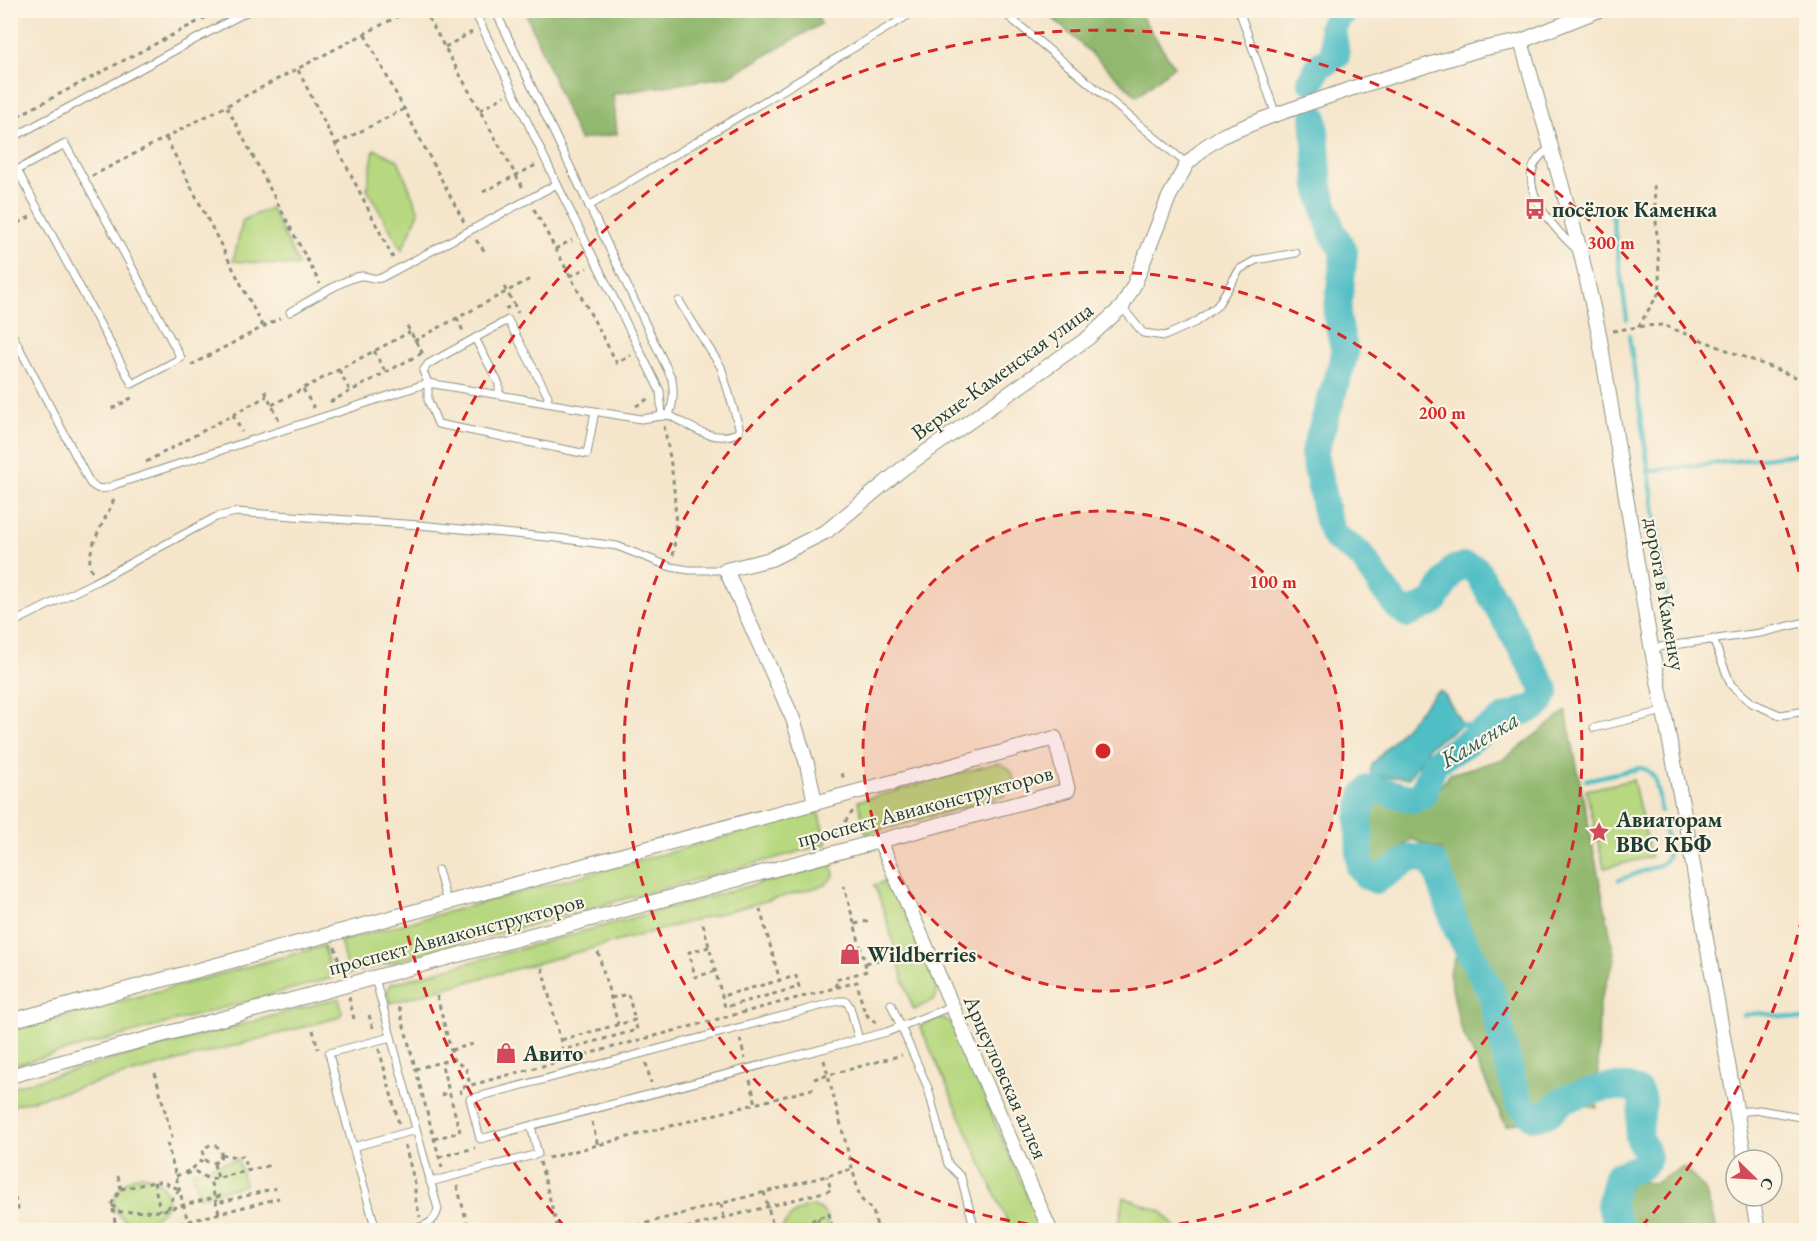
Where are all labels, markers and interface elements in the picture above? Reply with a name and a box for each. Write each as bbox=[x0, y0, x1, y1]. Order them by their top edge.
place label: посёлок Каменка bbox=[1552, 195, 1717, 224]
bus stop icon: посёлок Каменка bbox=[1523, 197, 1547, 221]
text: 300 m bbox=[1587, 231, 1635, 254]
street label: Верхне-Каменская улица bbox=[905, 295, 1099, 447]
text: 200 m bbox=[1418, 401, 1466, 424]
street label: дорога в Каменку bbox=[1637, 515, 1693, 673]
text: 100 m bbox=[1249, 570, 1297, 593]
water label: Каменка bbox=[1433, 703, 1524, 775]
centre of rings bbox=[1093, 741, 1113, 761]
street label: проспект Авиаконструкторов bbox=[794, 758, 1056, 854]
place label: Авиаторам ВВС КБФ bbox=[1615, 805, 1722, 859]
place icon: Авиаторам ВВС КБФ bbox=[1587, 820, 1611, 844]
street label: проспект Авиаконструкторов bbox=[325, 886, 587, 982]
place label: Wildberries bbox=[867, 940, 976, 969]
shop icon: Wildberries bbox=[838, 942, 862, 966]
street label: Арцеуловская аллея bbox=[956, 990, 1055, 1164]
place label: Авито bbox=[522, 1039, 583, 1068]
shop icon: Авито bbox=[494, 1041, 518, 1065]
north arrow bbox=[1724, 1148, 1784, 1208]
text: С bbox=[1755, 1174, 1779, 1193]

